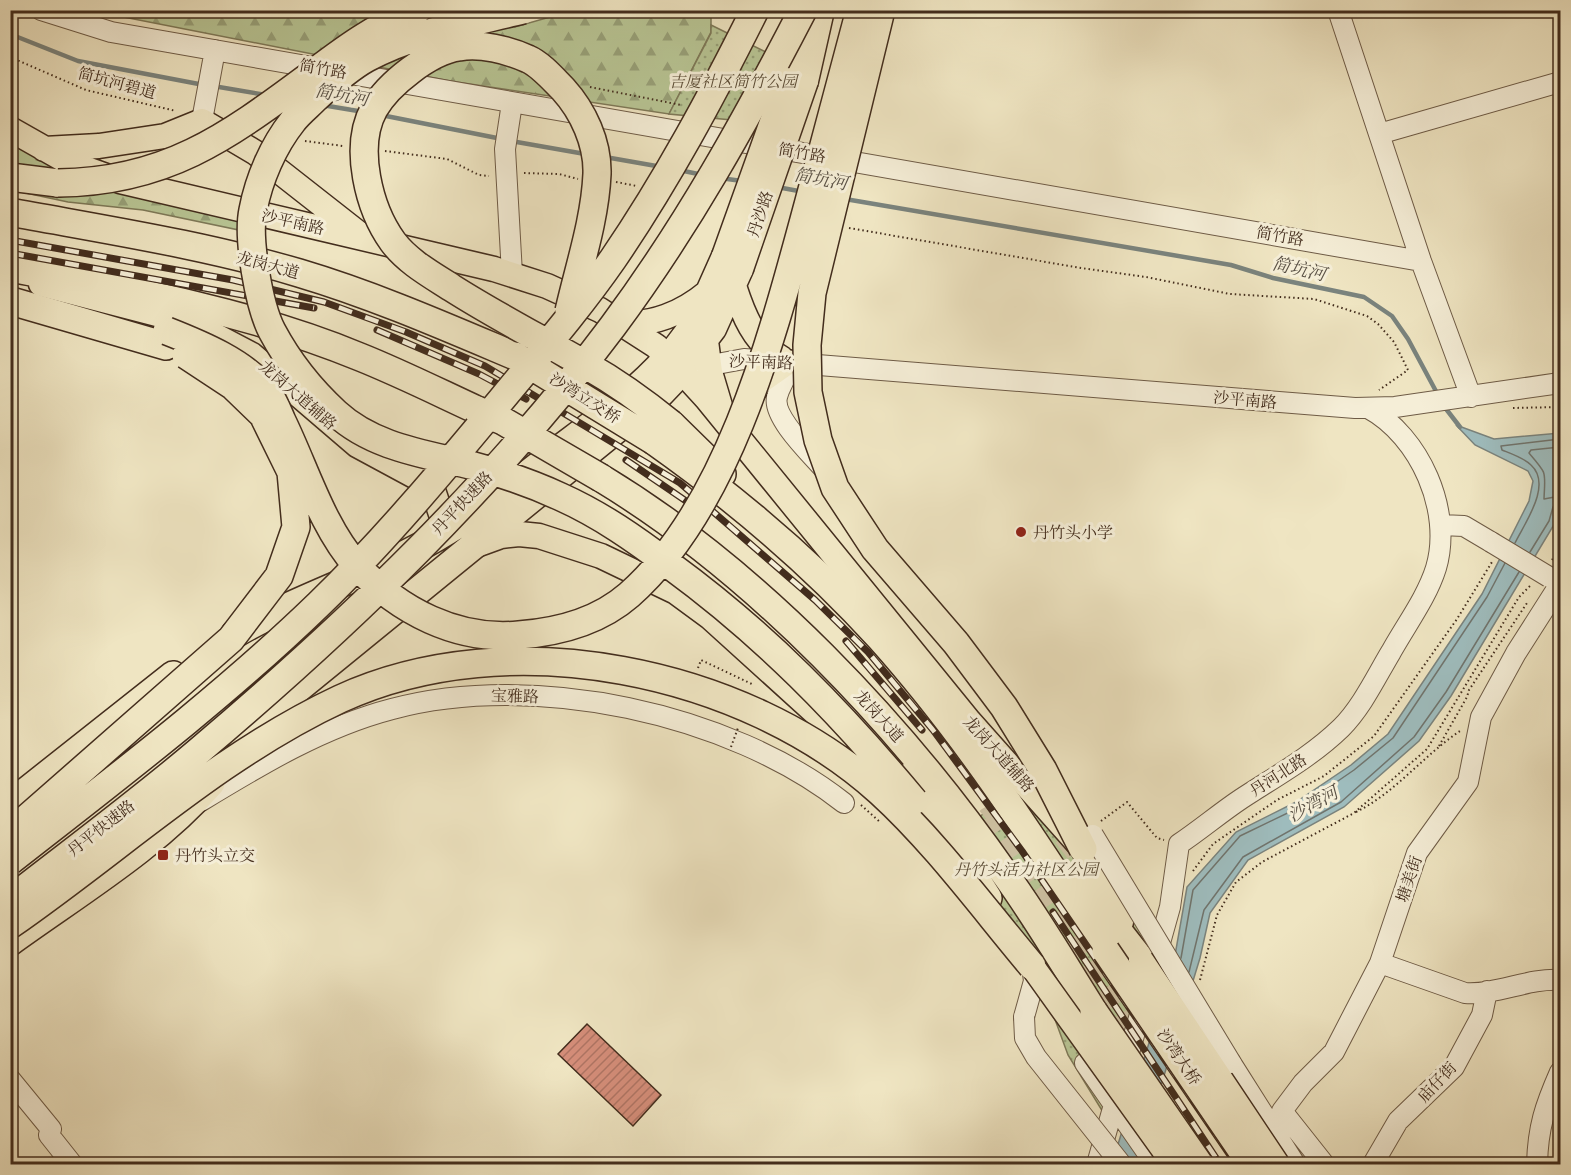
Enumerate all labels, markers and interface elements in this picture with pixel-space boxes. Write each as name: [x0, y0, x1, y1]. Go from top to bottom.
street label: 简竹路: [298, 55, 348, 83]
street label: 简坑河碧道: [76, 63, 158, 103]
park label: 吉厦社区简竹公园: [669, 72, 800, 91]
water label: 简坑河: [314, 79, 373, 111]
street label: 简竹路: [777, 139, 827, 167]
water label: 简坑河: [793, 163, 852, 195]
street label: 丹沙路: [743, 188, 777, 240]
street label: 沙平南路: [260, 206, 326, 238]
street label: 简竹路: [1255, 222, 1305, 250]
street label: 龙岗大道: [235, 248, 301, 282]
water label: 简坑河: [1270, 252, 1331, 286]
street label: 沙平南路: [729, 351, 793, 373]
street label: 龙岗大道辅路: [256, 356, 340, 434]
street label: 沙湾立交桥: [546, 369, 624, 427]
street label: 沙平南路: [1212, 388, 1278, 412]
street label: 丹平快速路: [428, 467, 496, 539]
place label: 丹竹头小学: [1033, 523, 1113, 542]
marker: 丹竹头小学: [1014, 525, 1028, 539]
street label: 宝雅路: [491, 686, 539, 706]
street label: 龙岗大道: [851, 686, 907, 746]
street label: 龙岗大道辅路: [960, 712, 1038, 796]
street label: 丹河北路: [1246, 750, 1310, 800]
water label: 沙湾河: [1284, 780, 1345, 827]
street label: 丹平快速路: [64, 796, 138, 860]
place label: 丹竹头立交: [175, 846, 255, 865]
marker: 丹竹头立交: [156, 848, 170, 862]
street label: 塘美街: [1392, 853, 1426, 905]
park label: 丹竹头活力社区公园: [954, 860, 1101, 879]
street label: 沙湾大桥: [1153, 1025, 1205, 1089]
street label: 庙仔街: [1414, 1058, 1460, 1106]

